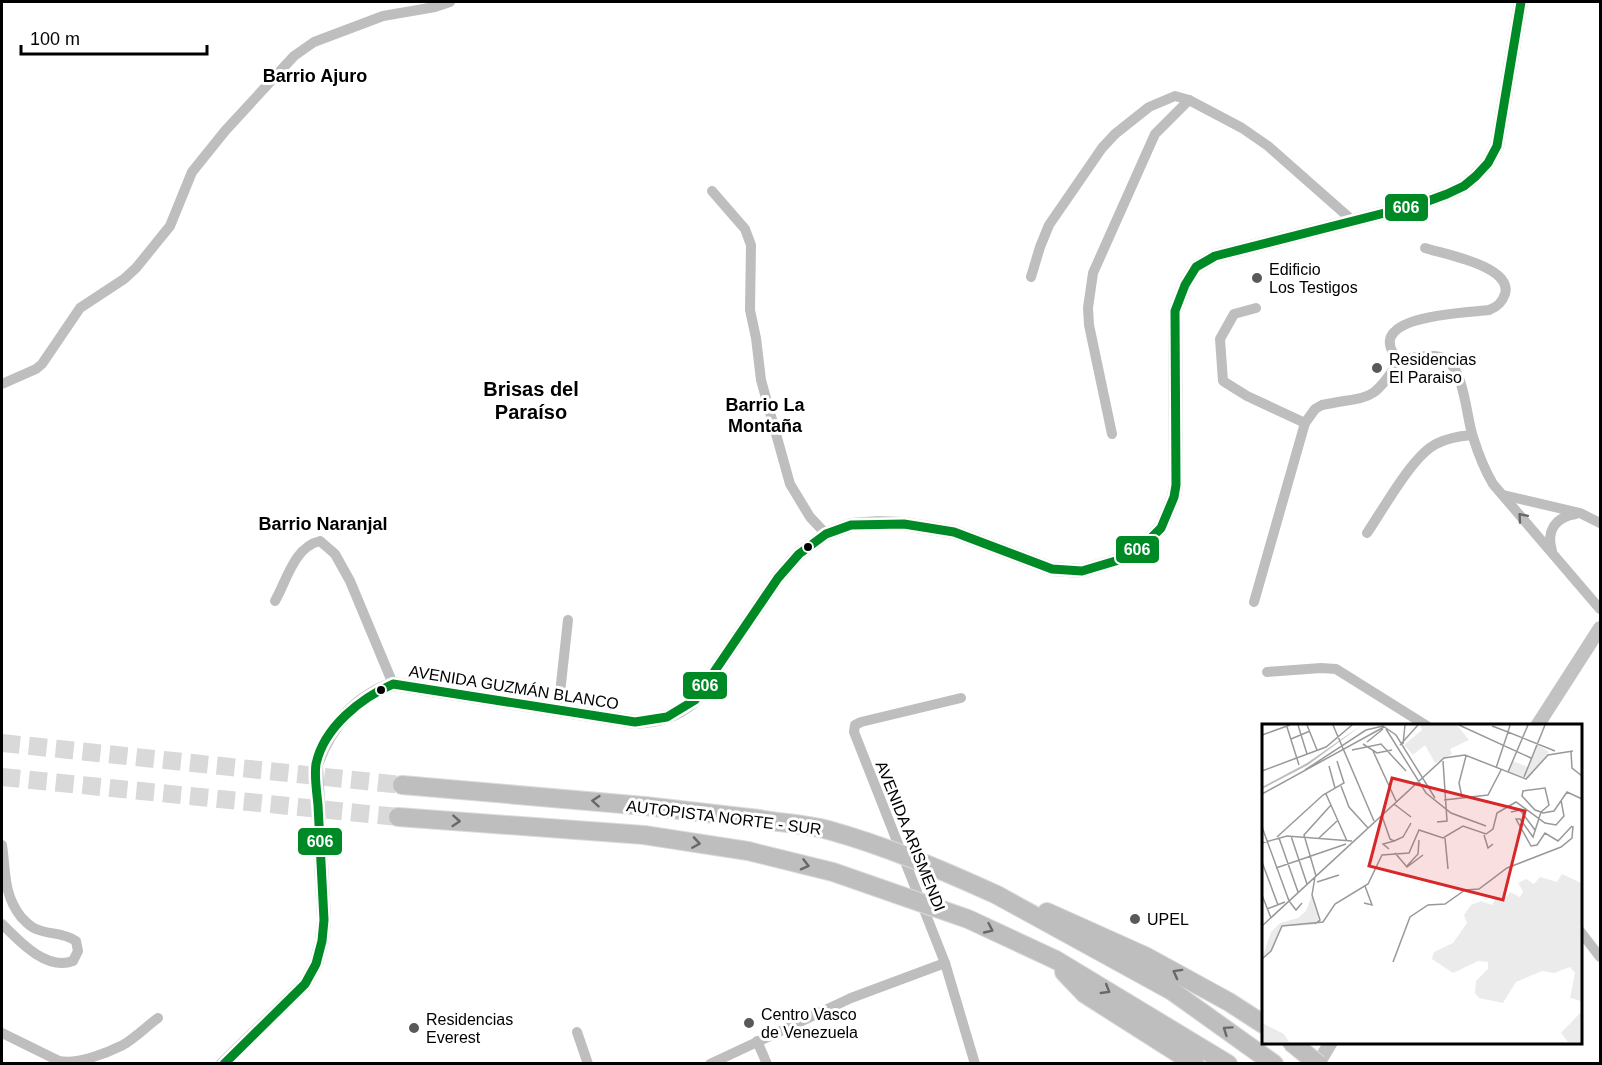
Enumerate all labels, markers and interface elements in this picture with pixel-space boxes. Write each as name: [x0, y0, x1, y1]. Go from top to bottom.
scale bar: [21, 18, 207, 56]
text: 100 m: [30, 29, 80, 49]
district label: Barrio Ajuro: [263, 66, 367, 86]
line badge: 606: [1384, 193, 1429, 222]
text: 606: [1393, 199, 1419, 216]
place label: Edificio Los Testigos: [1269, 261, 1358, 296]
marker: Edificio Los Testigos: [1250, 271, 1264, 285]
place label: Residencias El Paraiso: [1389, 351, 1476, 386]
marker: Residencias El Paraiso: [1370, 361, 1384, 375]
district label: Brisas del Paraíso: [483, 378, 579, 423]
district label: Barrio La Montaña: [725, 395, 805, 436]
one-way arrow: [1518, 512, 1529, 523]
district label: Barrio Naranjal: [258, 514, 388, 534]
line badge: 606: [1115, 535, 1160, 564]
unlabelled marker: [802, 541, 814, 553]
text: 606: [1124, 541, 1150, 558]
street label: AVENIDA GUZMÁN BLANCO: [408, 662, 620, 712]
line badge: 606: [682, 671, 728, 700]
text: 606: [692, 677, 718, 694]
unlabelled marker: [375, 684, 387, 696]
inset map: [1262, 724, 1581, 1044]
street label: AVENIDA ARISMENDI: [873, 759, 949, 914]
one-way arrow: [592, 795, 601, 808]
street label: AUTOPISTA NORTE - SUR: [625, 797, 822, 838]
one-way arrow: [452, 814, 461, 827]
line badge: 606: [297, 827, 343, 856]
text: 606: [307, 833, 333, 850]
one-way arrow: [691, 836, 701, 849]
one-way arrow: [800, 858, 810, 871]
place label: UPEL: [1147, 911, 1189, 928]
marker: UPEL: [1128, 912, 1142, 926]
one-way arrow: [983, 922, 994, 934]
one-way arrow: [1172, 969, 1183, 980]
one-way arrow: [1100, 983, 1110, 995]
place label: Centro Vasco de Venezuela: [761, 1006, 858, 1041]
place label: Residencias Everest: [426, 1011, 513, 1046]
marker: Centro Vasco de Venezuela: [742, 1016, 756, 1030]
marker: Residencias Everest: [407, 1021, 421, 1035]
one-way arrow: [1222, 1026, 1233, 1037]

